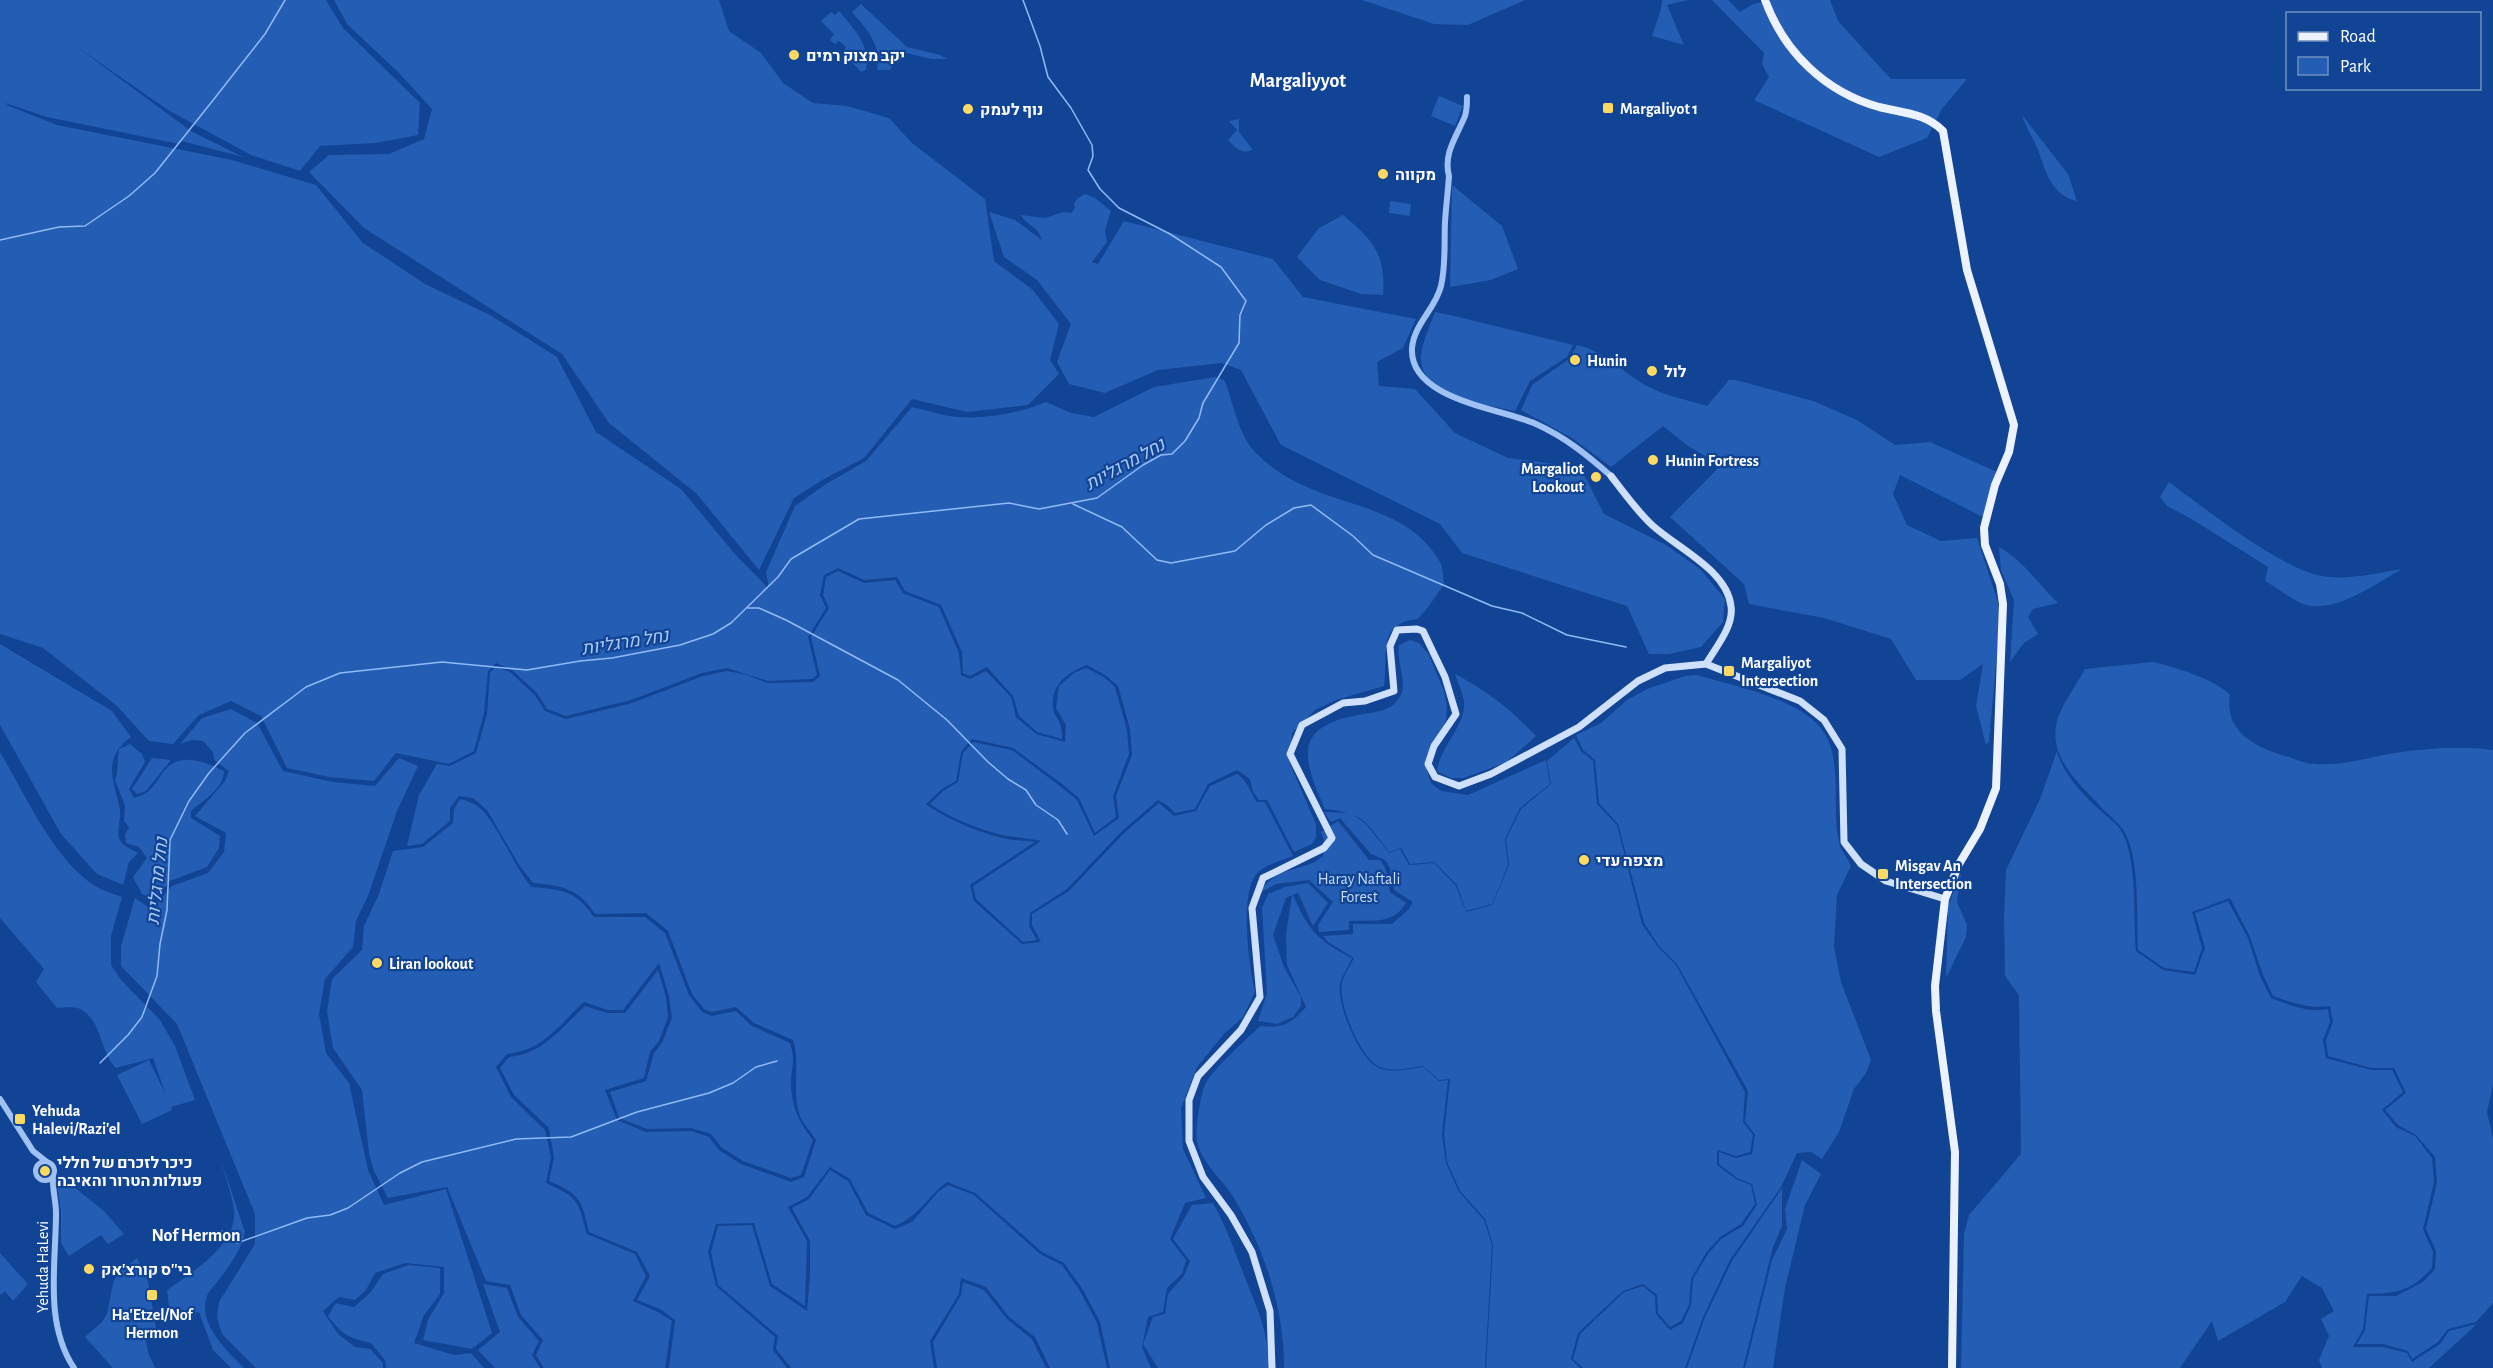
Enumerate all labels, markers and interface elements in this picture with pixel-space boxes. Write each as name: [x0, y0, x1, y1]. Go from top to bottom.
legend: [2286, 12, 2481, 90]
text: Road: [2340, 28, 2376, 46]
marker: יקב מצוק רמים: [787, 48, 801, 62]
place label: יקב מצוק רמים: [806, 48, 905, 64]
text: Park: [2340, 58, 2372, 76]
district label: Margaliyyot: [1250, 71, 1346, 91]
marker: Margaliyot 1: [1601, 101, 1615, 115]
place label: Margaliyot 1: [1620, 101, 1698, 118]
marker: נוף לעמק: [961, 102, 975, 116]
place label: נוף לעמק: [980, 102, 1043, 118]
marker: מקווה: [1376, 167, 1390, 181]
place label: מקווה: [1395, 167, 1436, 183]
marker: Hunin: [1568, 353, 1582, 367]
place label: Hunin: [1587, 353, 1627, 369]
marker: לול: [1645, 364, 1659, 378]
place label: לול: [1664, 364, 1687, 380]
water label: נחל מרגליות: [1083, 435, 1170, 494]
marker: Hunin Fortress: [1646, 453, 1660, 467]
place label: Hunin Fortress: [1665, 453, 1759, 469]
place label: Margaliot Lookout: [1521, 461, 1585, 495]
marker: Margaliot Lookout: [1589, 470, 1603, 484]
water label: נחל מרגליות: [580, 627, 671, 659]
place label: Margaliyot Intersection: [1741, 655, 1818, 689]
marker: Margaliyot Intersection: [1722, 664, 1736, 678]
water label: נחל מרגליות: [144, 835, 172, 926]
marker: מצפה עדי: [1577, 853, 1591, 867]
place label: מצפה עדי: [1596, 853, 1663, 869]
place label: Misgav An Intersection: [1895, 858, 1972, 892]
marker: Misgav An Intersection: [1876, 867, 1890, 881]
park label: Haray Naftali Forest: [1318, 871, 1400, 905]
marker: Liran lookout: [370, 956, 384, 970]
place label: Liran lookout: [389, 956, 474, 972]
place label: Yehuda Halevi/Razi'el: [32, 1103, 121, 1137]
marker: Yehuda Halevi/Razi'el: [13, 1112, 27, 1126]
place label: כיכר לזכרם של חללי פעולות הטרור והאיבה: [57, 1155, 202, 1189]
marker: כיכר לזכרם של חללי פעולות הטרור והאיבה: [38, 1164, 52, 1178]
street label: Yehuda HaLevi: [35, 1221, 51, 1313]
district label: Nof Hermon: [151, 1227, 241, 1245]
marker: בי''ס קורצ'אק: [82, 1262, 96, 1276]
place label: בי''ס קורצ'אק: [101, 1262, 192, 1278]
marker: Ha'Etzel/Nof Hermon: [145, 1288, 159, 1302]
place label: Ha'Etzel/Nof Hermon: [111, 1307, 194, 1341]

